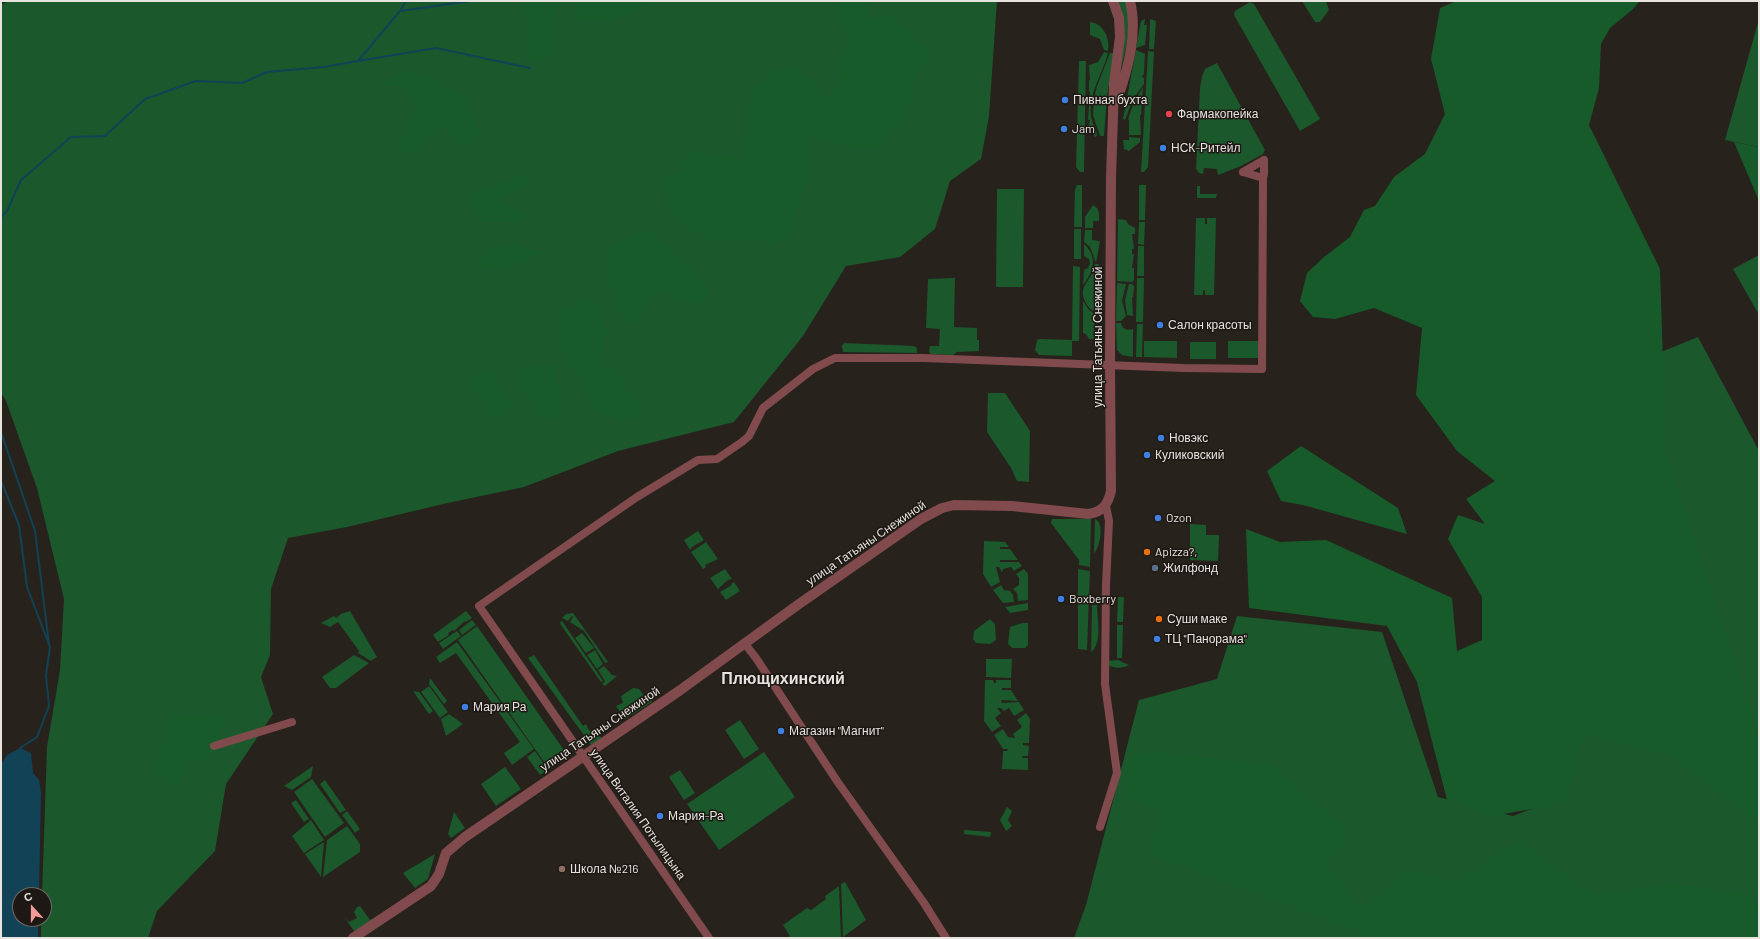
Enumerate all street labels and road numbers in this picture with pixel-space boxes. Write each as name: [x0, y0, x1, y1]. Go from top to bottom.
street label: улица Татьяны Снежиной: [1091, 266, 1105, 408]
street label: улица Татьяны Снежиной: [804, 498, 928, 588]
street label: улица Татьяны Снежиной: [538, 684, 662, 774]
street label: улица Виталия Потылицына: [587, 746, 689, 882]

